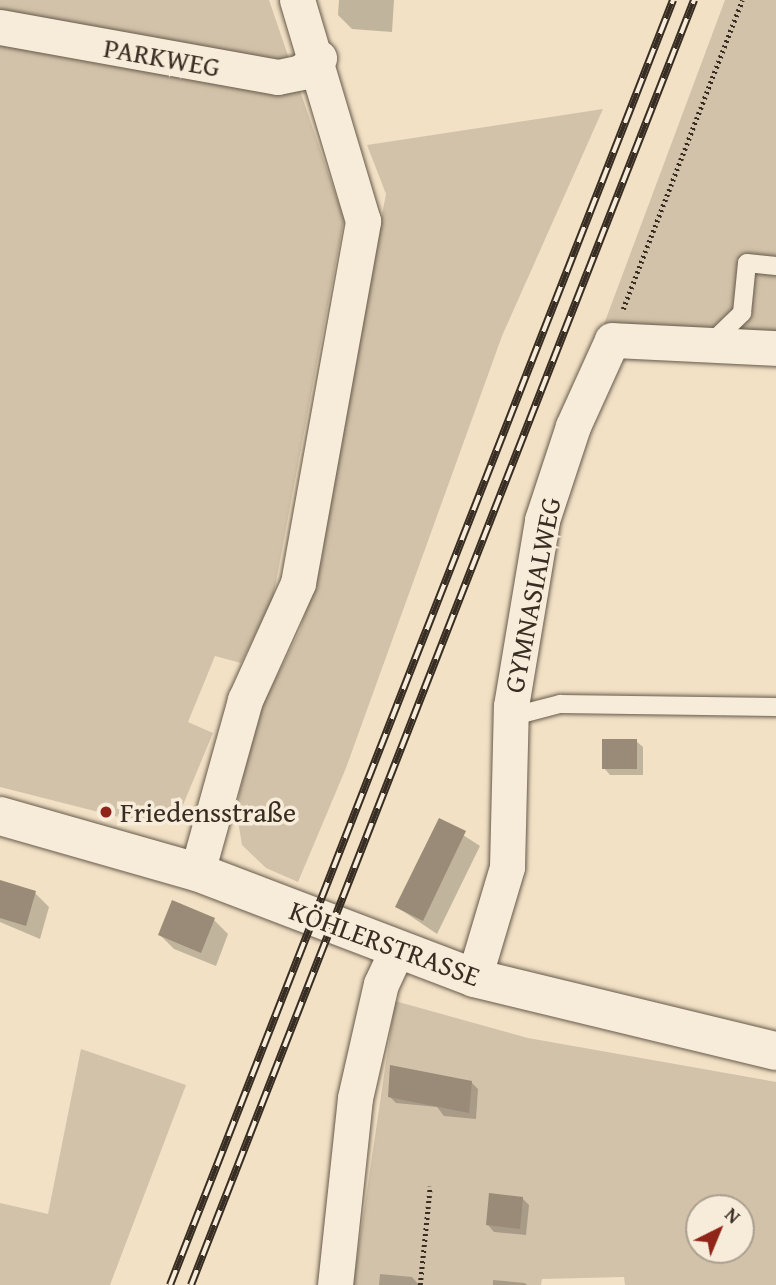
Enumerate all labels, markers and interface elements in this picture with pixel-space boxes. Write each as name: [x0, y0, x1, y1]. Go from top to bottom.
street label: PARKWEG: [101, 30, 223, 84]
street label: GYMNASIALWEG: [497, 495, 567, 695]
place label: Friedensstraße: [120, 795, 296, 829]
marker: Friedensstraße: [98, 804, 114, 820]
street label: KÖHLERSTRASSE: [285, 893, 485, 993]
north arrow: [685, 1194, 755, 1264]
text: N: [719, 1201, 747, 1230]

